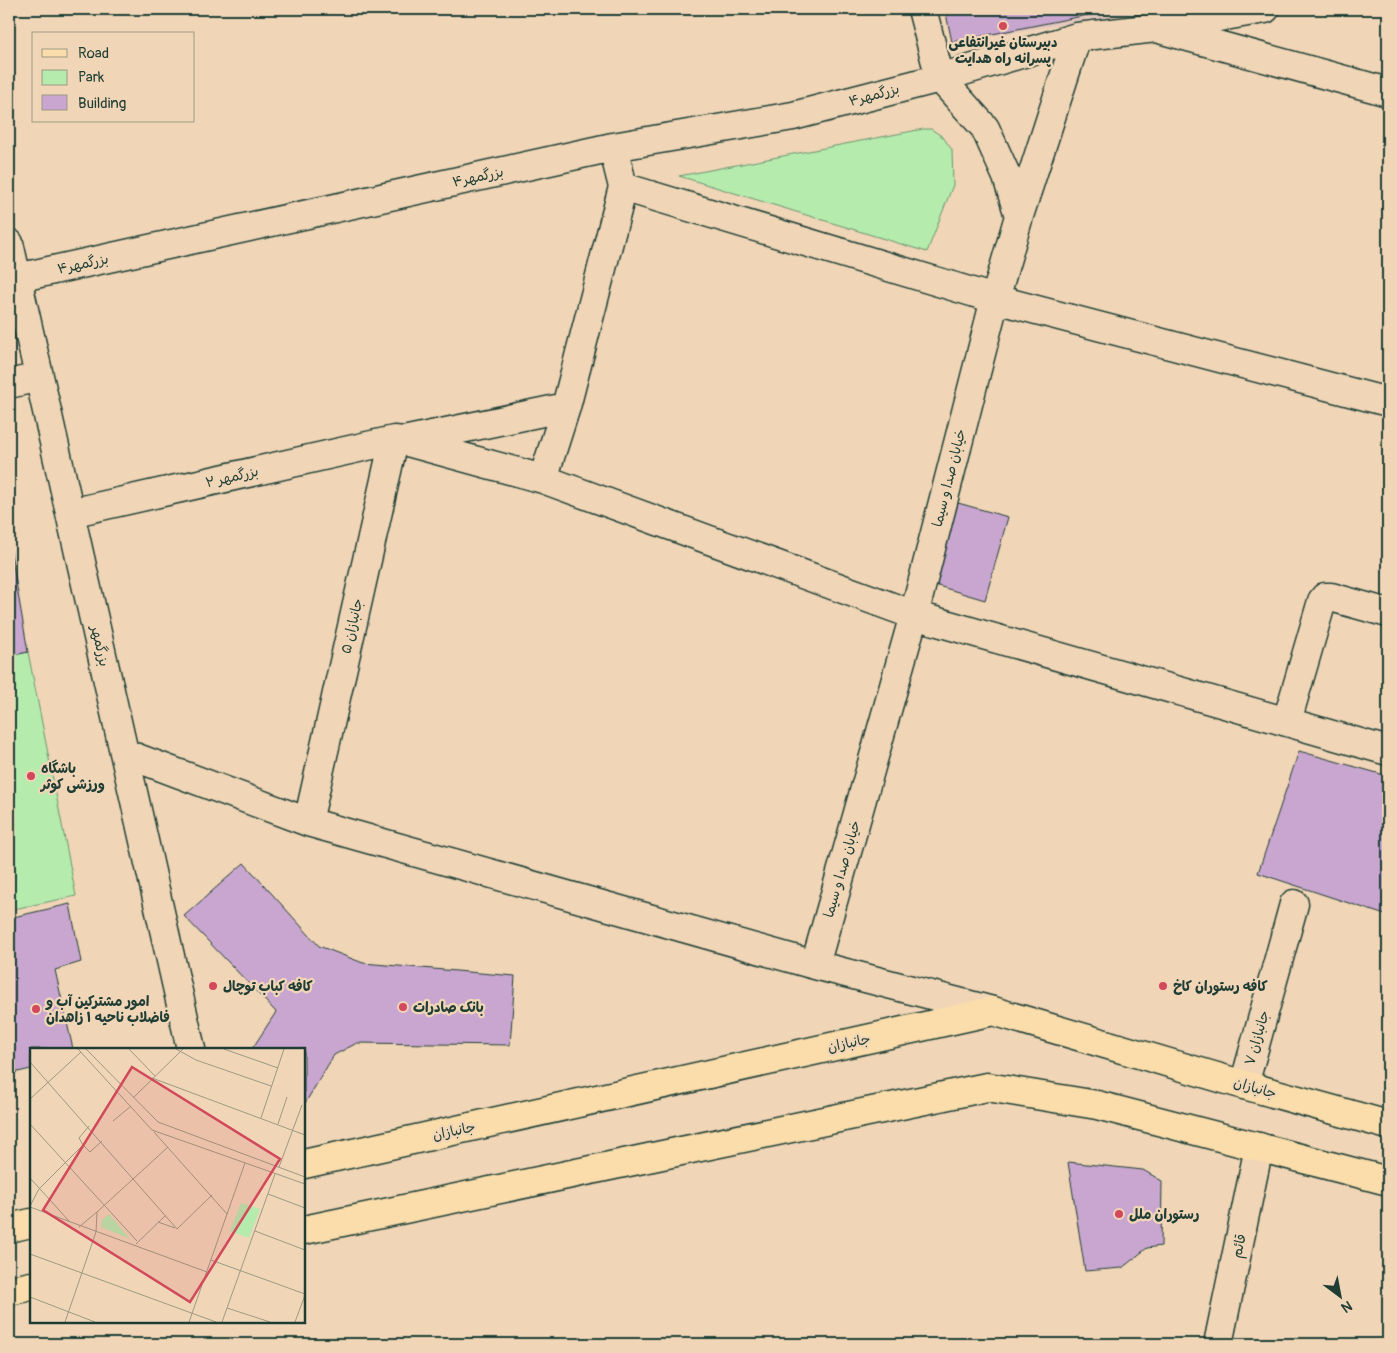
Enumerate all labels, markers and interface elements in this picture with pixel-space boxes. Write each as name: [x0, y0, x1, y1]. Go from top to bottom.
marker: دبیرستان غیرانتفاعی پسرانه راه هدایت: [997, 20, 1009, 32]
legend: [32, 32, 195, 122]
place label: دبیرستان غیرانتفاعی پسرانه راه هدایت: [949, 34, 1057, 67]
text: Road: [78, 44, 109, 63]
text: Park: [78, 68, 105, 87]
street label: بزرگمهر۴: [847, 80, 901, 110]
text: Building: [78, 94, 126, 113]
street label: بزرگمهر۴: [451, 163, 505, 191]
street label: بزرگمهر۴: [56, 250, 110, 278]
street label: خیابان صدا و سیما: [929, 427, 969, 529]
street label: بزرگمهر ۲: [204, 463, 260, 491]
street label: جانبازان ۵: [337, 597, 367, 655]
street label: بزرگمهر: [87, 623, 113, 668]
place label: باشگاه ورزشی کوثر: [39, 759, 105, 794]
marker: باشگاه ورزشی کوثر: [25, 770, 37, 782]
street label: خیابان صدا و سیما: [820, 818, 864, 920]
place label: کافه کباب توچال: [223, 978, 314, 996]
place label: کافه رستوران کاخ: [1173, 978, 1268, 996]
marker: کافه کباب توچال: [207, 980, 219, 992]
marker: کافه رستوران کاخ: [1157, 980, 1169, 992]
place label: امور مشترکین آب و فاضلاب ناحیه ۱ زاهدان: [45, 993, 170, 1026]
place label: بانک صادرات: [413, 999, 484, 1016]
marker: بانک صادرات: [397, 1001, 409, 1013]
marker: امور مشترکین آب و فاضلاب ناحیه ۱ زاهدان: [30, 1003, 42, 1015]
street label: جانبازان ۷: [1241, 1009, 1273, 1067]
street label: جانبازان: [826, 1030, 872, 1056]
inset map: [30, 1048, 305, 1323]
street label: جانبازان: [1232, 1074, 1278, 1102]
street label: جانبازان: [431, 1118, 477, 1144]
place label: رستوران ملل: [1129, 1206, 1199, 1224]
marker: رستوران ملل: [1113, 1208, 1125, 1220]
street label: قائم: [1228, 1232, 1252, 1260]
north arrow: [1314, 1270, 1364, 1320]
text: N: [1338, 1297, 1355, 1316]

